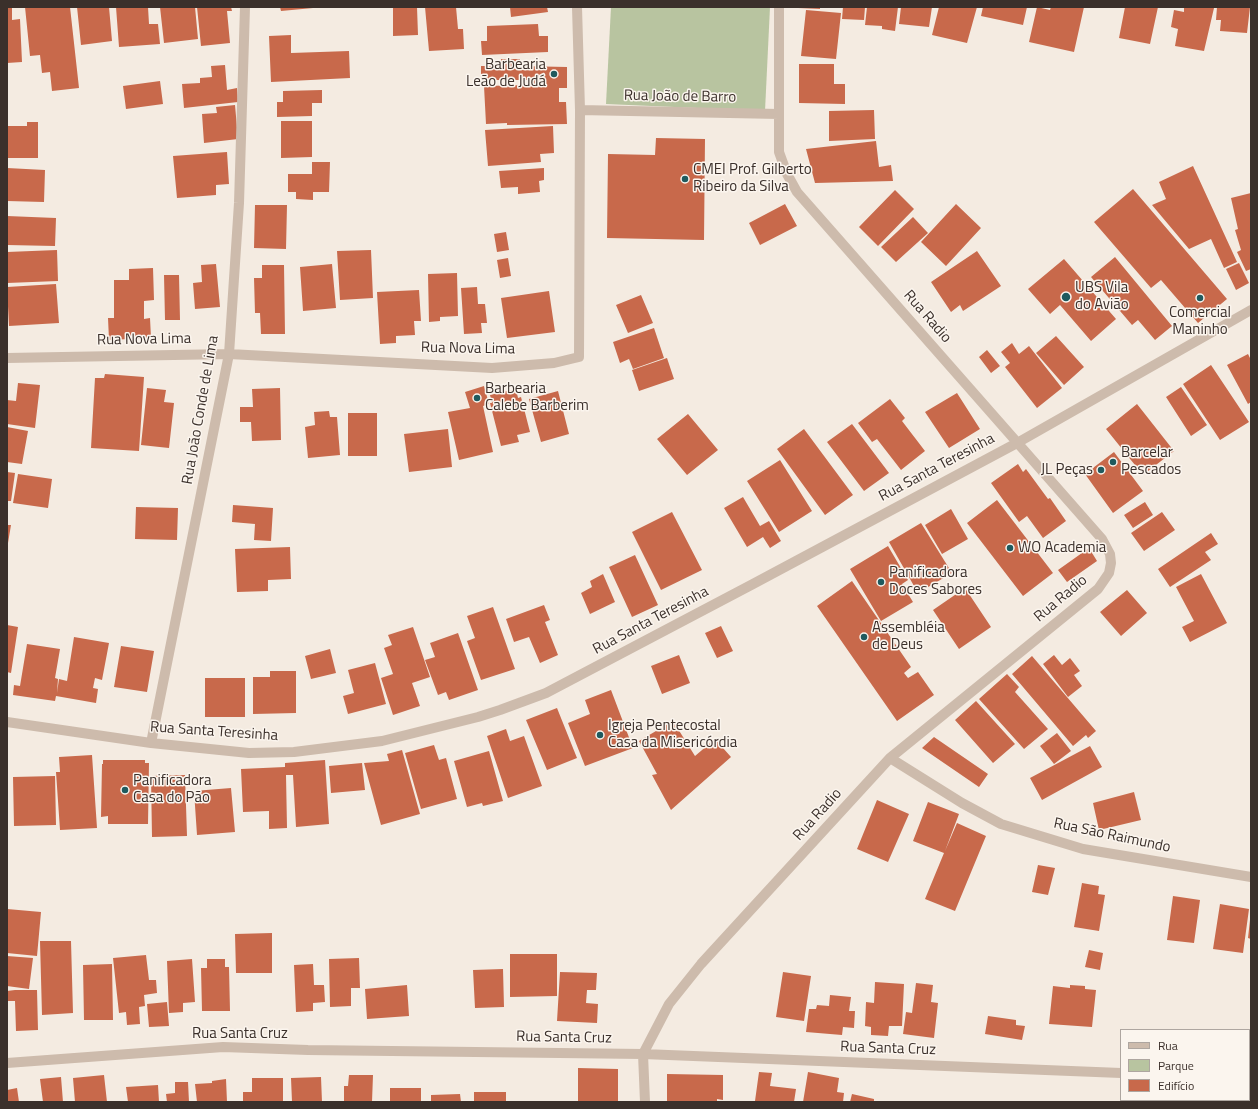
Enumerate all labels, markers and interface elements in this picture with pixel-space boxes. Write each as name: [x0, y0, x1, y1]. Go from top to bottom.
place label: Barbearia Leão de Judá: [466, 56, 546, 91]
marker: Barbearia Leão de Judá: [549, 69, 559, 79]
street label: Rua João de Barro: [624, 87, 736, 107]
place label: CMEI Prof. Gilberto Ribeiro da Silva: [693, 161, 812, 196]
marker: CMEI Prof. Gilberto Ribeiro da Silva: [680, 174, 690, 184]
place label: UBS Vila do Avião: [1075, 279, 1129, 314]
street label: Rua Radio: [899, 287, 955, 347]
marker: UBS Vila do Avião: [1060, 291, 1072, 303]
marker: Comercial Maninho: [1195, 293, 1205, 303]
place label: Comercial Maninho: [1169, 304, 1231, 339]
street label: Rua Nova Lima: [97, 330, 191, 350]
street label: Rua João Conde de Lima: [179, 334, 223, 486]
street label: Rua Nova Lima: [421, 339, 515, 359]
place label: Barbearia Calebe Barberim: [485, 380, 589, 415]
marker: Barbearia Calebe Barberim: [472, 393, 482, 403]
street label: Rua Santa Teresinha: [876, 430, 998, 506]
place label: Barcelar Pescados: [1121, 444, 1181, 479]
marker: Barcelar Pescados: [1108, 457, 1118, 467]
place label: JL Peças: [1041, 461, 1093, 479]
marker: JL Peças: [1096, 465, 1106, 475]
place label: WO Academia: [1018, 539, 1106, 557]
marker: WO Academia: [1005, 543, 1015, 553]
place label: Panificadora Doces Sabores: [889, 564, 982, 599]
street label: Rua Radio: [1031, 572, 1091, 626]
marker: Panificadora Doces Sabores: [876, 577, 886, 587]
street label: Rua Santa Teresinha: [590, 583, 712, 659]
place label: Assembléia de Deus: [872, 619, 945, 654]
marker: Assembléia de Deus: [859, 632, 869, 642]
place label: Igreja Pentecostal Casa da Misericórdia: [608, 717, 737, 752]
street label: Rua Santa Teresinha: [149, 719, 279, 745]
marker: Igreja Pentecostal Casa da Misericórdia: [595, 730, 605, 740]
place label: Panificadora Casa do Pão: [133, 772, 212, 807]
marker: Panificadora Casa do Pão: [120, 785, 130, 795]
street label: Rua Radio: [790, 785, 846, 845]
street label: Rua São Raimundo: [1052, 815, 1172, 857]
street label: Rua Santa Cruz: [192, 1025, 288, 1043]
street label: Rua Santa Cruz: [516, 1028, 612, 1048]
legend: [1120, 1029, 1250, 1101]
text: Rua: [1158, 1036, 1178, 1055]
street label: Rua Santa Cruz: [840, 1038, 936, 1060]
text: Parque: [1158, 1056, 1194, 1075]
text: Edifício: [1158, 1076, 1194, 1095]

